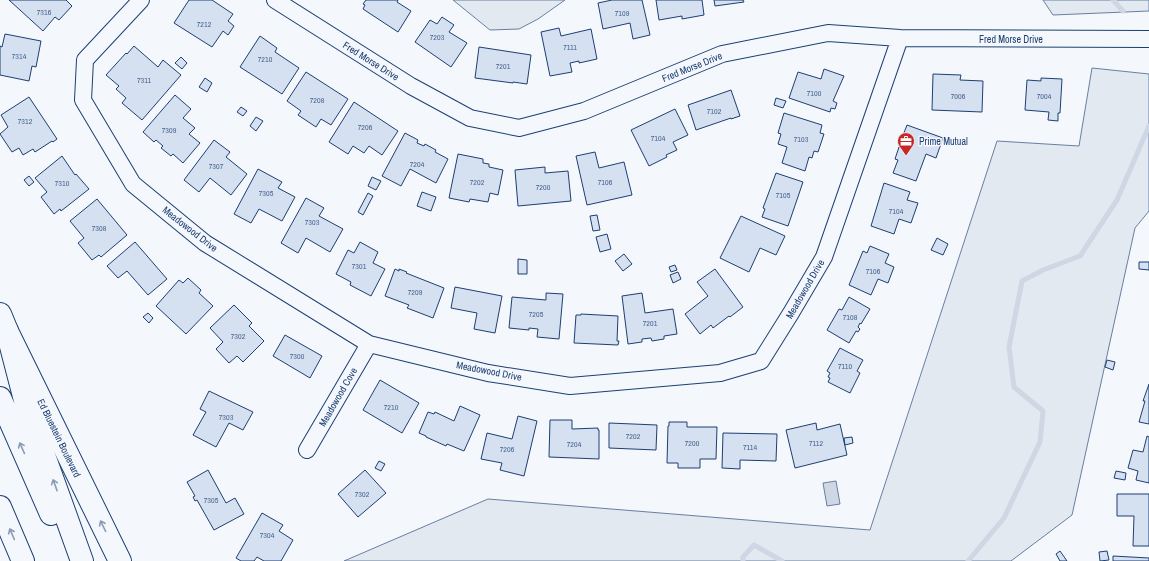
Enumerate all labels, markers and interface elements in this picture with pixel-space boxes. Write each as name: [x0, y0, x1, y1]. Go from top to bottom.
house number: 7316: [37, 7, 52, 17]
house number: 7109: [615, 8, 630, 18]
house number: 7212: [197, 19, 212, 29]
house number: 7203: [430, 32, 445, 42]
street label: Fred Morse Drive: [979, 33, 1043, 46]
street label: Fred Morse Drive: [341, 39, 402, 84]
house number: 7111: [563, 42, 577, 52]
street label: Fred Morse Drive: [660, 49, 724, 85]
house number: 7314: [12, 51, 27, 61]
house number: 7210: [258, 54, 273, 64]
house number: 7201: [496, 61, 511, 71]
house number: 7311: [137, 75, 151, 85]
house number: 7100: [807, 88, 822, 98]
house number: 7006: [951, 91, 966, 101]
house number: 7004: [1037, 91, 1052, 101]
house number: 7208: [310, 95, 325, 105]
house number: 7102: [707, 106, 722, 116]
house number: 7312: [18, 116, 33, 126]
house number: 7206: [358, 122, 373, 132]
house number: 7309: [162, 125, 177, 135]
office icon: Prime Mutual: [896, 131, 916, 156]
house number: 7104: [651, 133, 666, 143]
house number: 7103: [794, 134, 809, 144]
place label: Prime Mutual: [919, 135, 968, 148]
house number: 7204: [410, 159, 425, 169]
house number: 7307: [209, 161, 224, 171]
house number: 7202: [470, 177, 485, 187]
house number: 7106: [598, 177, 613, 187]
house number: 7310: [55, 178, 70, 188]
house number: 7200: [536, 182, 551, 192]
house number: 7305: [259, 188, 274, 198]
house number: 7105: [776, 190, 791, 200]
street label: Meadowood Drive: [160, 203, 221, 255]
house number: 7104: [889, 206, 904, 216]
house number: 7303: [305, 217, 320, 227]
house number: 7308: [92, 223, 107, 233]
street label: Meadowood Drive: [783, 257, 827, 321]
house number: 7301: [352, 261, 367, 271]
house number: 7106: [866, 266, 881, 276]
house number: 7209: [408, 287, 423, 297]
house number: 7205: [529, 309, 544, 319]
house number: 7108: [843, 312, 858, 322]
house number: 7201: [643, 318, 658, 328]
house number: 7302: [231, 331, 246, 341]
house number: 7300: [290, 351, 305, 361]
street label: Meadowood Drive: [455, 358, 523, 384]
house number: 7110: [838, 361, 852, 371]
street label: Meadowood Cove: [316, 365, 360, 429]
street label: Ed Bluestein Boulevard: [34, 397, 84, 479]
house number: 7210: [384, 402, 399, 412]
house number: 7303: [219, 412, 234, 422]
house number: 7202: [626, 431, 641, 441]
house number: 7200: [685, 438, 700, 448]
house number: 7112: [809, 438, 823, 448]
house number: 7204: [567, 439, 582, 449]
house number: 7114: [743, 442, 757, 452]
one-way arrow: [18, 443, 25, 455]
house number: 7206: [500, 444, 515, 454]
one-way arrow: [50, 479, 58, 491]
house number: 7302: [355, 489, 370, 499]
house number: 7305: [204, 495, 219, 505]
one-way arrow: [99, 520, 106, 532]
one-way arrow: [7, 528, 15, 540]
house number: 7304: [260, 530, 275, 540]

